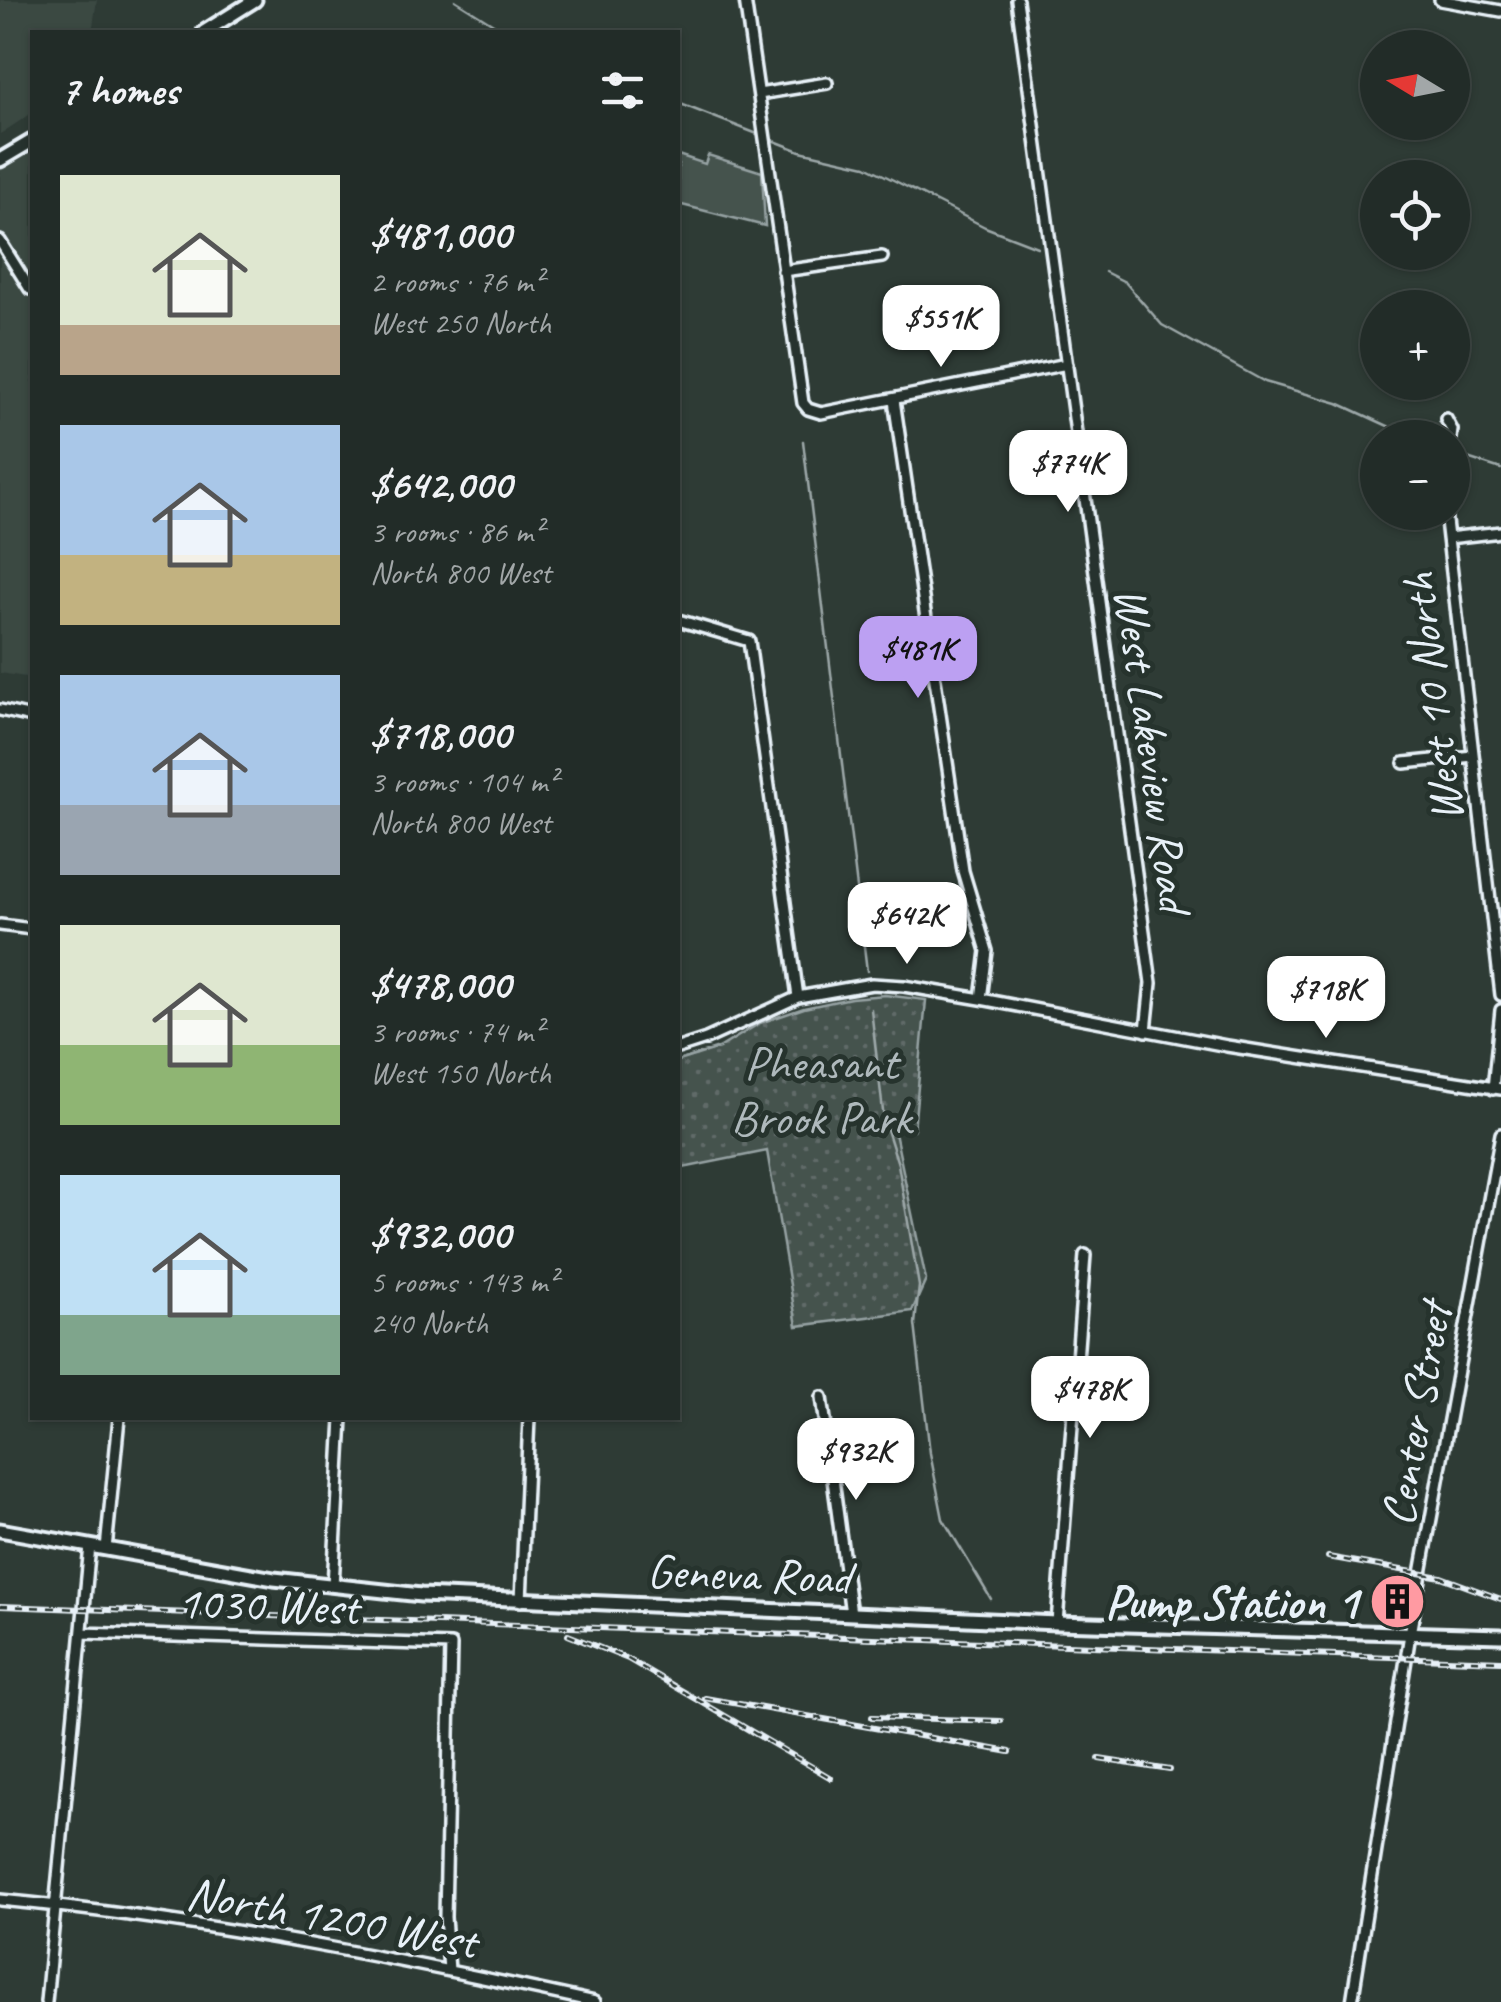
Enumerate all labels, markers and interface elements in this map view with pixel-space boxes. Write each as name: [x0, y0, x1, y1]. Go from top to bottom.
north arrow: [1360, 30, 1470, 140]
map controls: [1360, 30, 1470, 530]
icon: filters: [595, 63, 650, 118]
text: 7 homes: [60, 64, 178, 117]
button: locate: [1360, 160, 1470, 270]
text: $481,000: [370, 208, 511, 261]
icon: home: [140, 215, 260, 335]
text: 2 rooms · 76 m²: [370, 261, 543, 302]
pin: $551K: [871, 285, 1011, 370]
button: +: [1360, 290, 1470, 400]
text: $551K: [905, 297, 977, 338]
text: West 250 North: [370, 302, 551, 343]
button: −: [1360, 420, 1470, 530]
pin: $774K: [998, 430, 1138, 515]
text: $774K: [1031, 442, 1105, 483]
text: $642,000: [370, 458, 512, 511]
icon: home: [140, 465, 260, 585]
text: 3 rooms · 86 m²: [370, 511, 543, 552]
text: North 800 West: [370, 552, 551, 593]
street label: West 10 North: [1387, 569, 1477, 826]
street label: West Lakeview Road: [1101, 583, 1206, 921]
pin: $481K: [848, 616, 988, 701]
text: $481K: [881, 628, 955, 669]
text: $718,000: [370, 708, 510, 761]
icon: home: [140, 715, 260, 835]
text: 3 rooms · 104 m²: [370, 761, 557, 802]
text: North 800 West: [370, 802, 551, 843]
pin: $642K: [837, 882, 977, 967]
text: $642K: [870, 894, 944, 935]
pin: $718K: [1256, 956, 1396, 1041]
text: $478,000: [370, 958, 510, 1011]
icon: home: [140, 965, 260, 1085]
text: $718K: [1289, 968, 1363, 1009]
text: 3 rooms · 74 m²: [370, 1011, 543, 1052]
park label: Pheasant Brook Park: [731, 1033, 914, 1148]
text: West 150 North: [370, 1052, 551, 1093]
text: $932,000: [370, 1208, 510, 1261]
icon: home: [140, 1215, 260, 1335]
text: 5 rooms · 143 m²: [370, 1261, 557, 1302]
street label: Center Street: [1367, 1292, 1466, 1530]
text: 240 North: [370, 1302, 488, 1343]
pin: $478K: [1020, 1356, 1160, 1441]
text: $478K: [1053, 1368, 1127, 1409]
pin: $932K: [786, 1418, 926, 1503]
text: $932K: [819, 1430, 893, 1471]
street label: Geneva Road: [646, 1540, 858, 1608]
building icon: Pump Station 1: [1367, 1571, 1427, 1631]
street label: 1030 West: [177, 1572, 364, 1638]
place label: Pump Station 1: [1105, 1572, 1363, 1632]
street label: North 1200 West: [182, 1862, 485, 1973]

